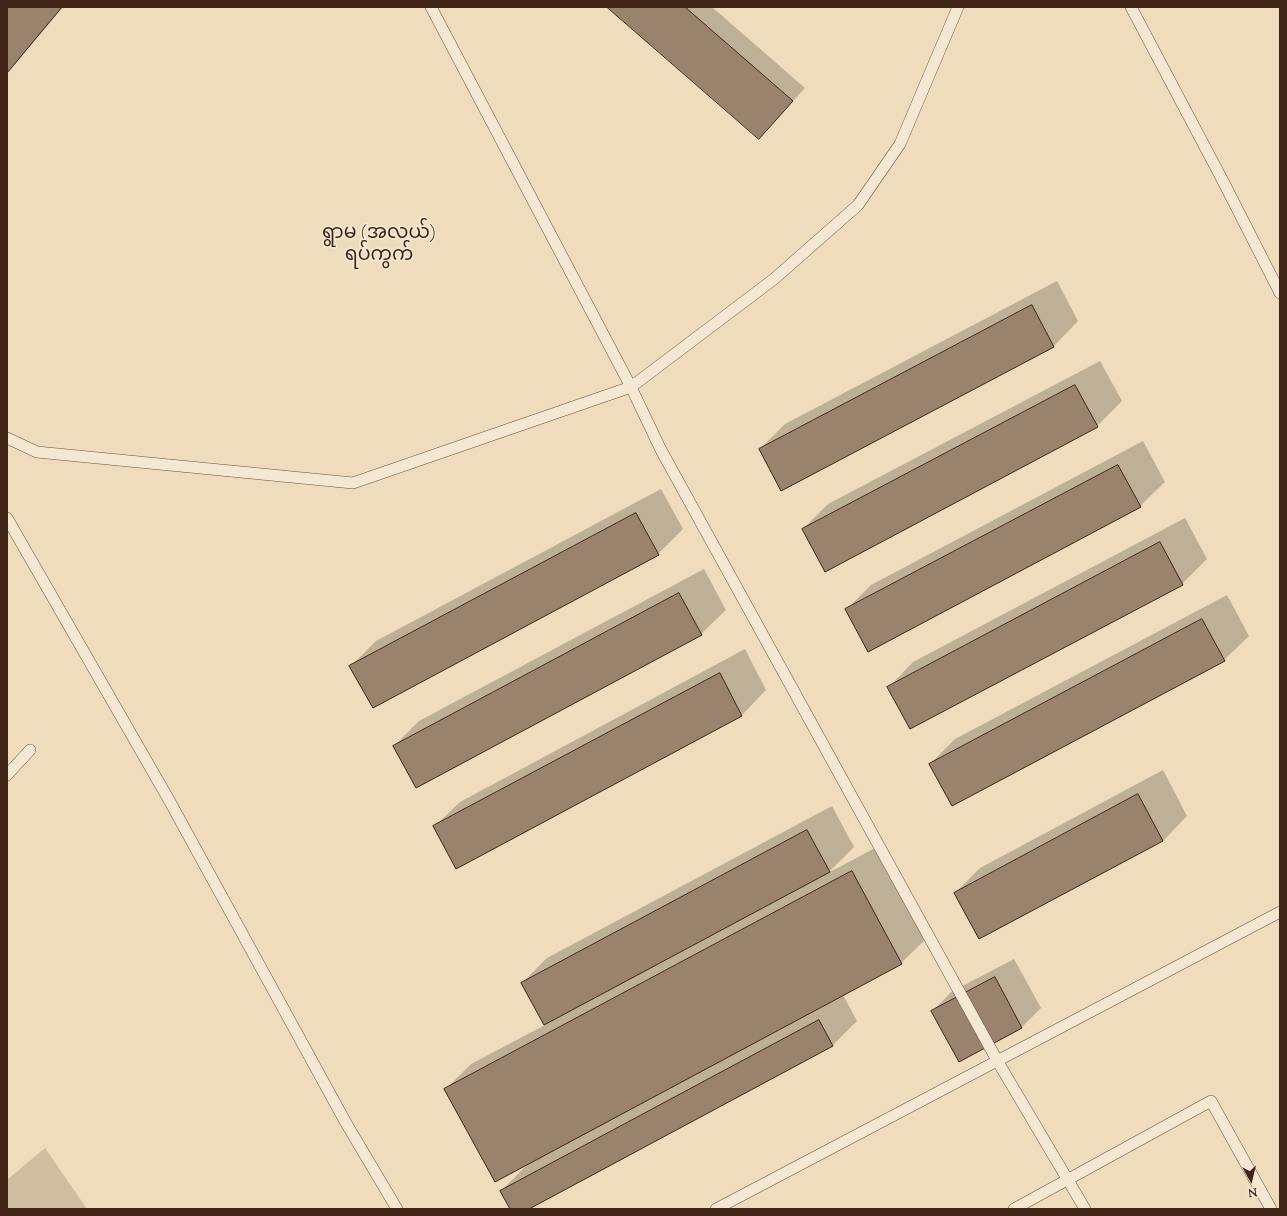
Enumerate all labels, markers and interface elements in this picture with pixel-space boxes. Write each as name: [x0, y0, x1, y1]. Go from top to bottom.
district label: ရွာမ (အလယ်) ရပ်ကွက်: [322, 224, 436, 268]
north arrow: [1231, 1160, 1271, 1200]
text: N: [1247, 1183, 1258, 1200]

